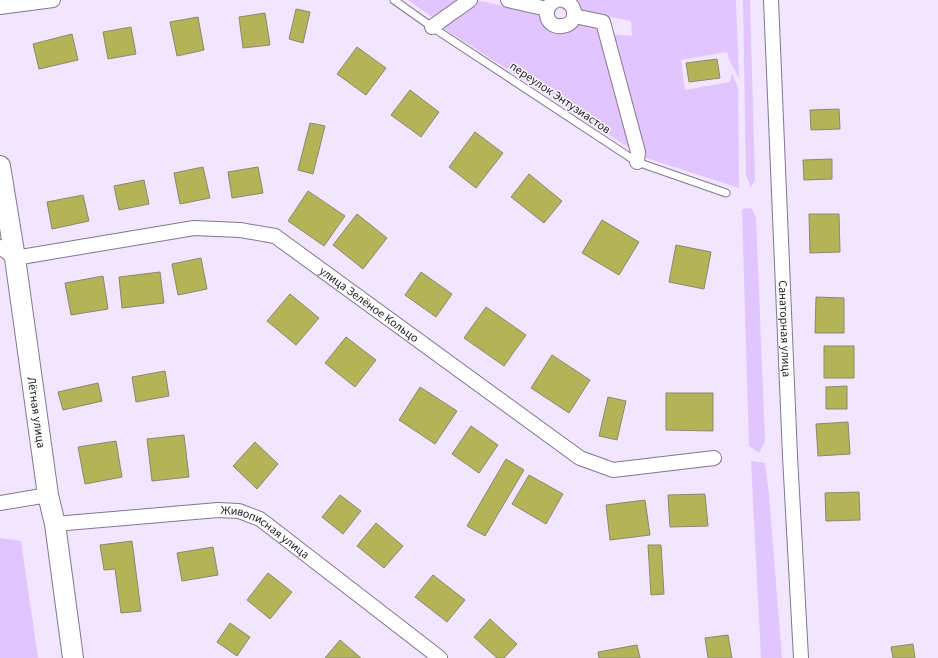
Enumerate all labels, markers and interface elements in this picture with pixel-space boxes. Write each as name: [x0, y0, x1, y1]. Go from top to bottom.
street label: переулок Энтузиастов: [506, 58, 614, 138]
street label: улица Зелёное Кольцо: [316, 262, 422, 346]
street label: Санаторная улица: [774, 280, 795, 378]
street label: Лётная улица: [23, 376, 50, 449]
street label: Живописная улица: [220, 502, 313, 563]

